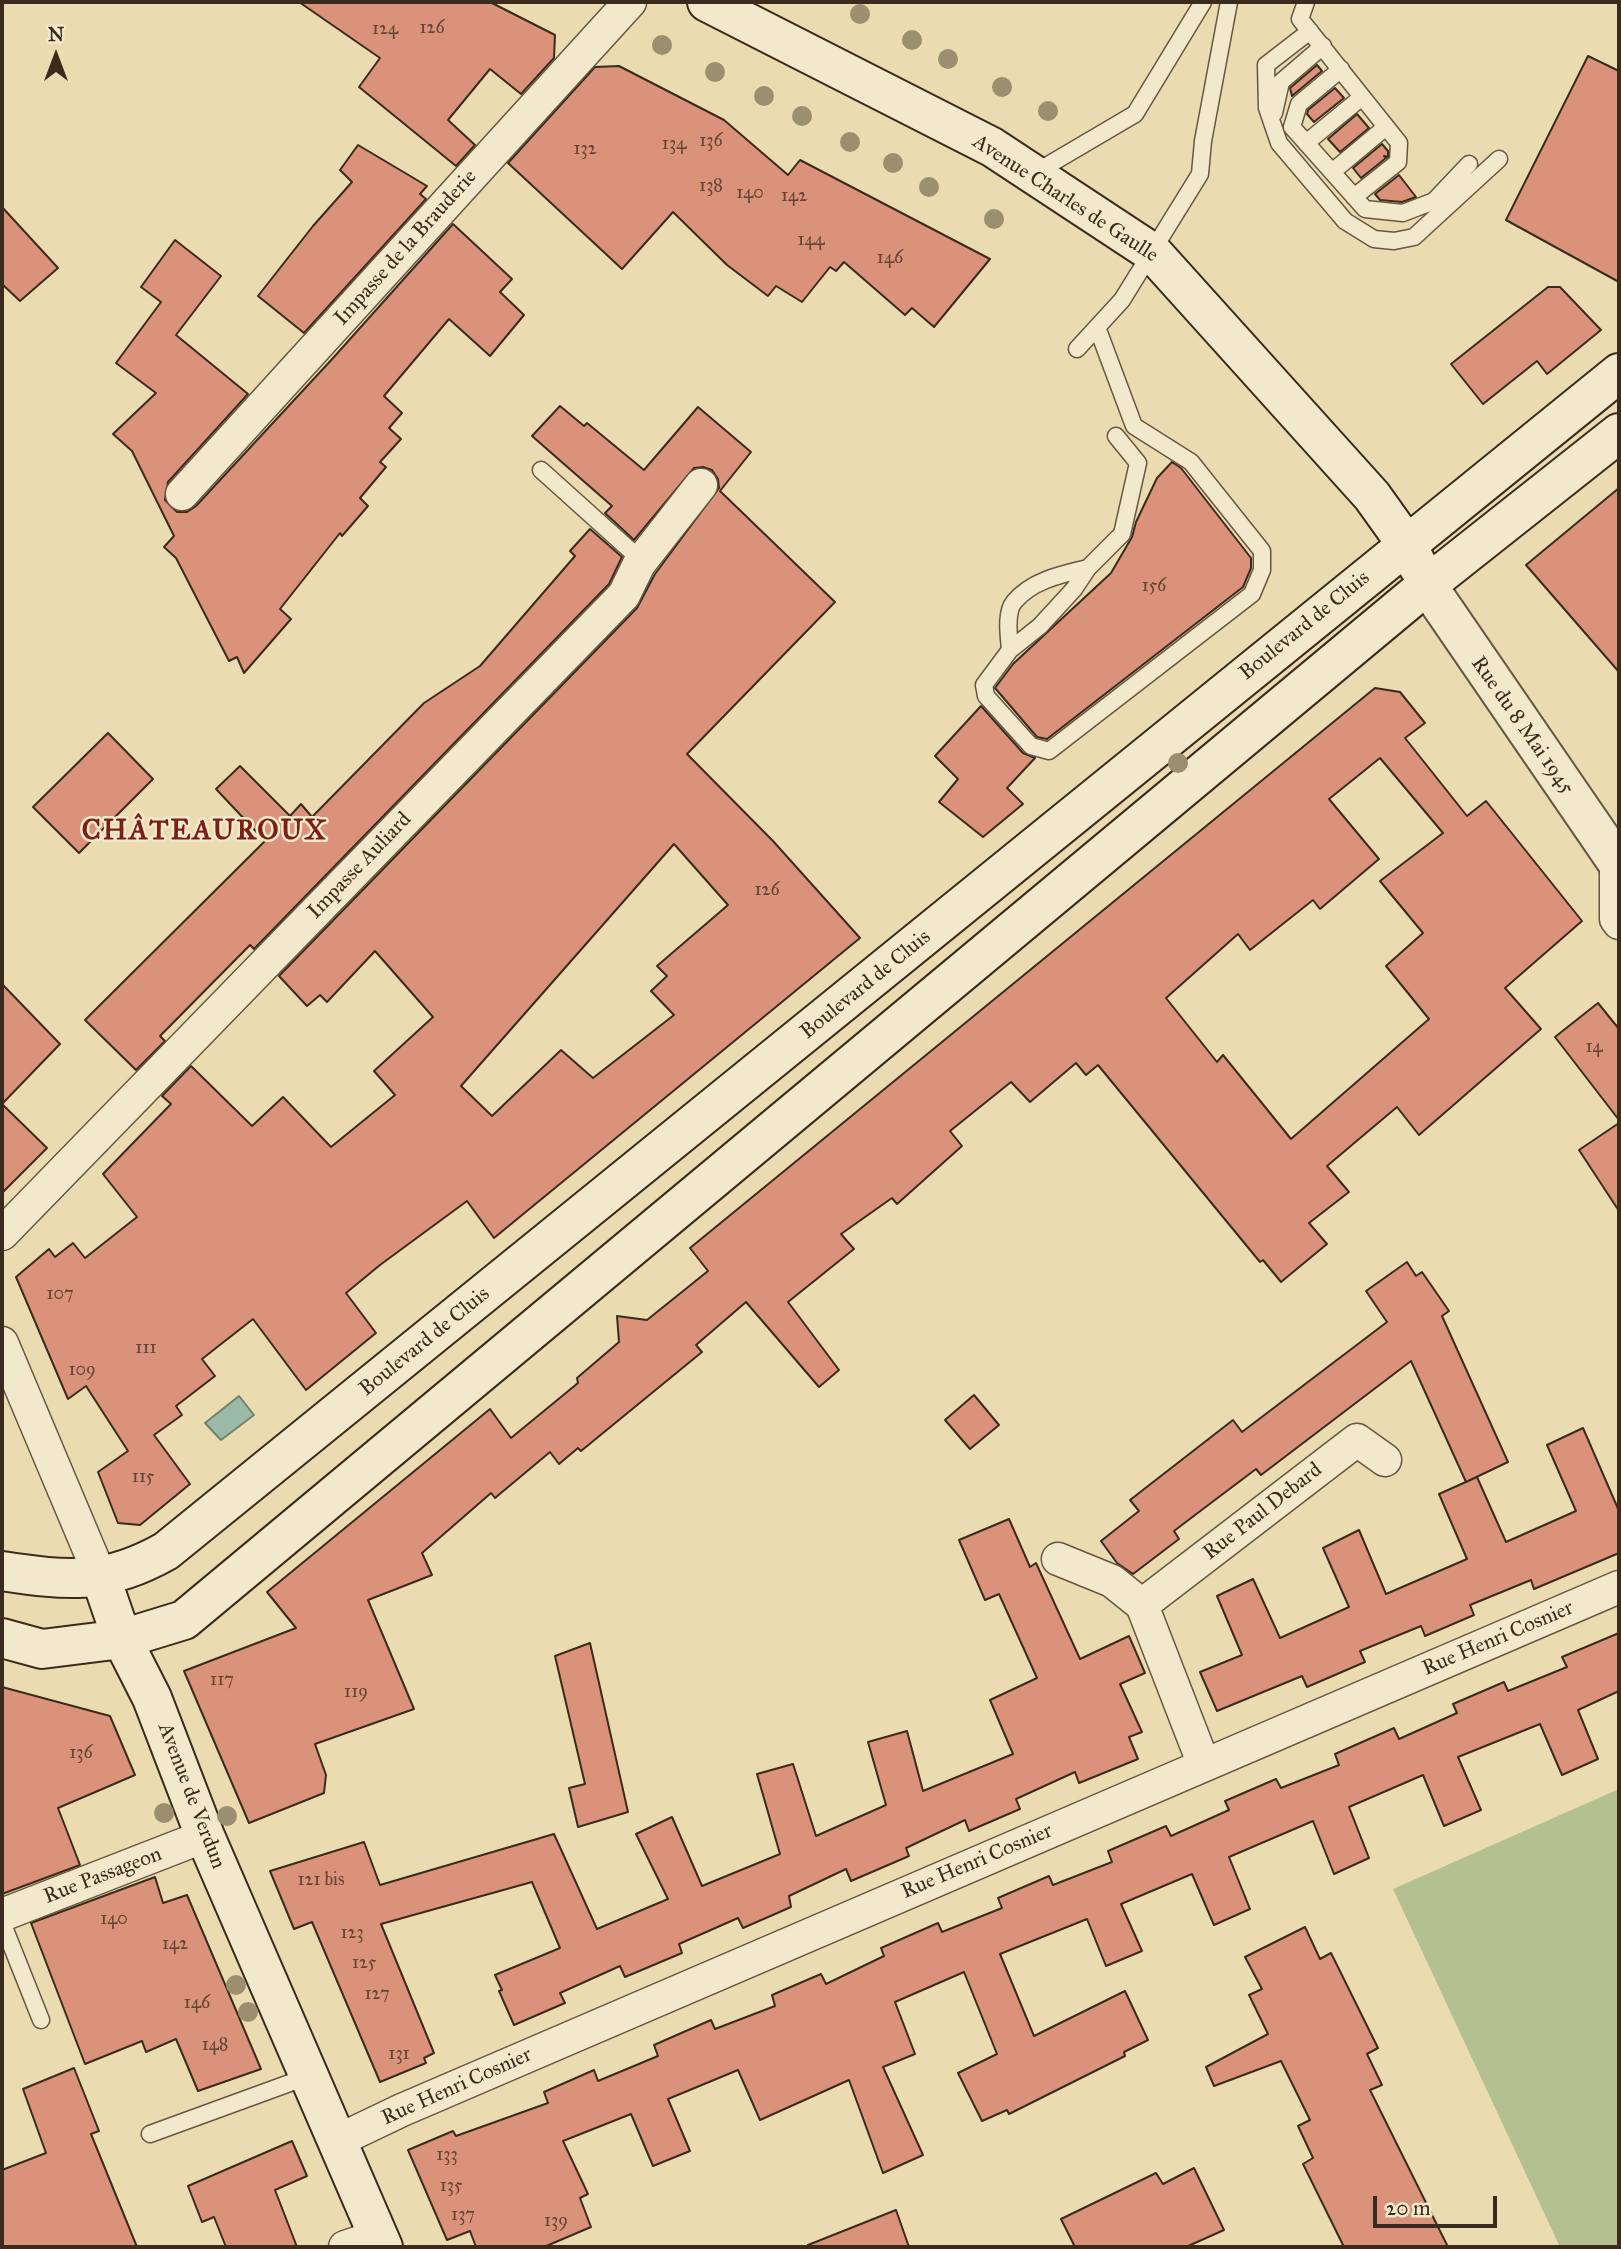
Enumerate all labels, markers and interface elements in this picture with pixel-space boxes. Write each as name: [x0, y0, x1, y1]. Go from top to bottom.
house number: 126: [419, 18, 445, 40]
house number: 124: [372, 19, 398, 41]
north arrow: [21, 21, 91, 91]
text: N: [48, 23, 64, 46]
street label: Avenue Charles de Gaulle: [968, 130, 1162, 268]
house number: 136: [699, 131, 723, 153]
house number: 134: [662, 134, 686, 156]
house number: 132: [573, 139, 597, 161]
street label: Impasse de la Brauderie: [329, 165, 483, 331]
house number: 138: [699, 176, 723, 198]
house number: 140: [736, 183, 764, 205]
house number: 142: [781, 186, 807, 208]
house number: 144: [797, 230, 825, 252]
house number: 146: [877, 248, 903, 270]
street label: Boulevard de Cluis: [1235, 566, 1375, 686]
house number: 156: [1142, 576, 1166, 598]
street label: Rue du 8 Mai 1945: [1465, 652, 1579, 800]
street label: Impasse Auliard: [303, 807, 417, 925]
district label: CHÂTEAUROUX: [83, 815, 327, 849]
house number: 126: [754, 880, 780, 902]
street label: Boulevard de Cluis: [796, 925, 936, 1045]
house number: 14: [1585, 1037, 1603, 1059]
street label: Boulevard de Cluis: [355, 1282, 495, 1402]
house number: 107: [46, 1284, 74, 1306]
house number: 111: [135, 1338, 157, 1360]
house number: 109: [68, 1360, 96, 1382]
street label: Rue Paul Debard: [1199, 1458, 1327, 1566]
house number: 115: [132, 1467, 154, 1489]
street label: Rue Henri Cosnier: [1419, 1596, 1577, 1682]
house number: 117: [210, 1670, 234, 1692]
house number: 119: [344, 1682, 368, 1704]
street label: Avenue de Verdun: [152, 1720, 230, 1872]
house number: 136: [69, 1743, 93, 1765]
street label: Rue Henri Cosnier: [898, 1819, 1056, 1905]
street label: Rue Passageon: [40, 1842, 166, 1910]
house number: 121 bis: [297, 1870, 345, 1892]
house number: 140: [100, 1909, 128, 1931]
house number: 123: [340, 1923, 364, 1945]
house number: 142: [162, 1934, 188, 1956]
house number: 125: [352, 1953, 376, 1975]
house number: 127: [364, 1984, 390, 2006]
house number: 146: [184, 1993, 210, 2015]
house number: 148: [202, 2035, 228, 2057]
street label: Rue Henri Cosnier: [378, 2043, 536, 2131]
house number: 131: [388, 2044, 410, 2066]
house number: 133: [436, 2145, 458, 2167]
house number: 135: [440, 2176, 462, 2198]
scale bar: [1376, 2182, 1500, 2226]
text: 20 m: [1386, 2195, 1431, 2221]
house number: 137: [451, 2205, 475, 2227]
house number: 139: [544, 2211, 568, 2233]

